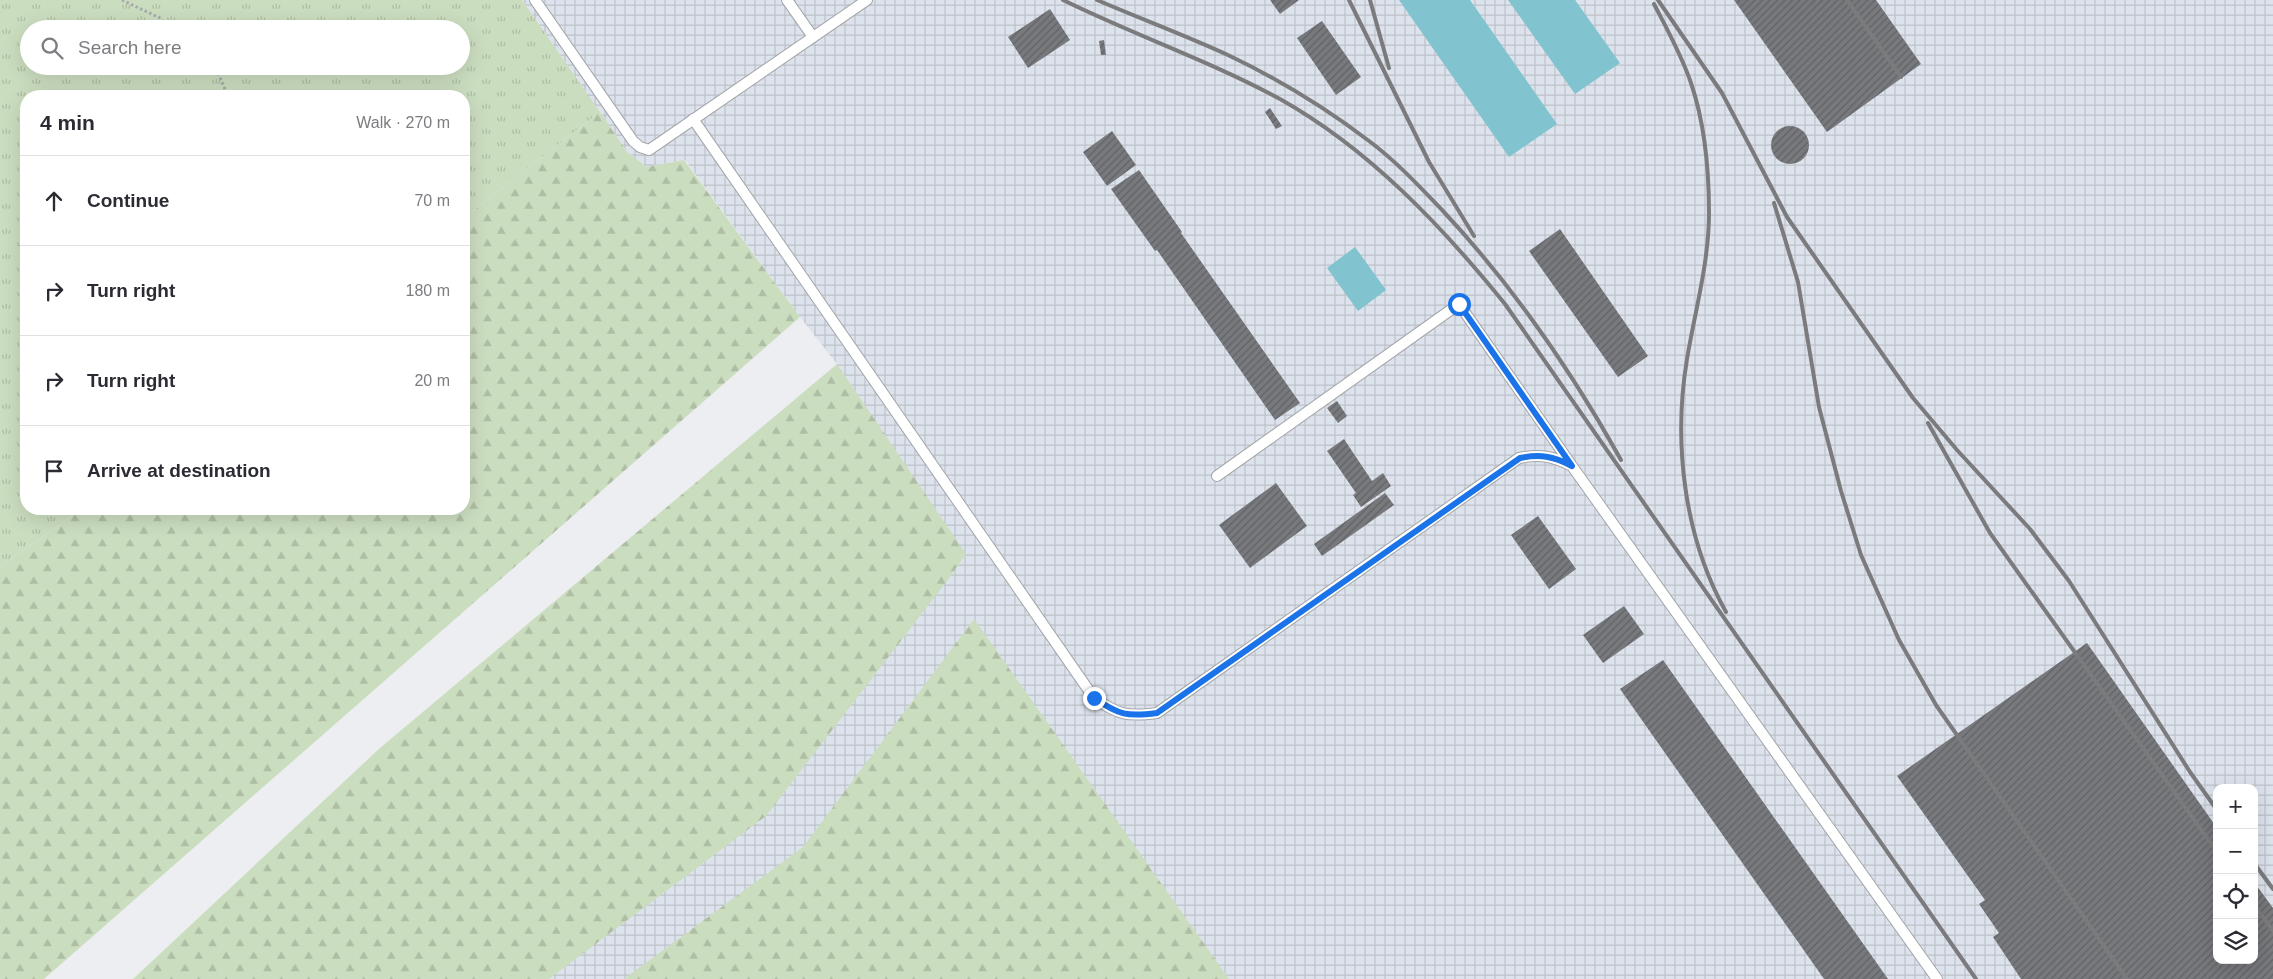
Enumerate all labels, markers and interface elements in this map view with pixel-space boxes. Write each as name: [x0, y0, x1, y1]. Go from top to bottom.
search box: [20, 20, 470, 75]
icon: search: [38, 34, 66, 62]
text: Search here: [78, 37, 182, 58]
text: 4 min: [40, 111, 95, 134]
text: Walk · 270 m: [356, 114, 450, 131]
icon: ahead: [40, 187, 68, 215]
text: Continue: [87, 190, 169, 211]
text: 70 m: [414, 192, 450, 209]
icon: right: [40, 277, 68, 305]
text: Turn right: [87, 280, 175, 301]
text: 180 m: [406, 282, 450, 299]
route start: [1448, 293, 1471, 316]
icon: right: [40, 367, 68, 395]
text: Turn right: [87, 370, 175, 391]
text: 20 m: [414, 372, 450, 389]
icon: arrive: [40, 457, 68, 485]
text: Arrive at destination: [87, 460, 271, 481]
route end: [1083, 687, 1106, 710]
map controls: [2213, 784, 2258, 964]
button: +: [2213, 784, 2258, 829]
button: −: [2213, 829, 2258, 874]
button: locate: [2213, 874, 2258, 919]
button: layers: [2213, 919, 2258, 964]

